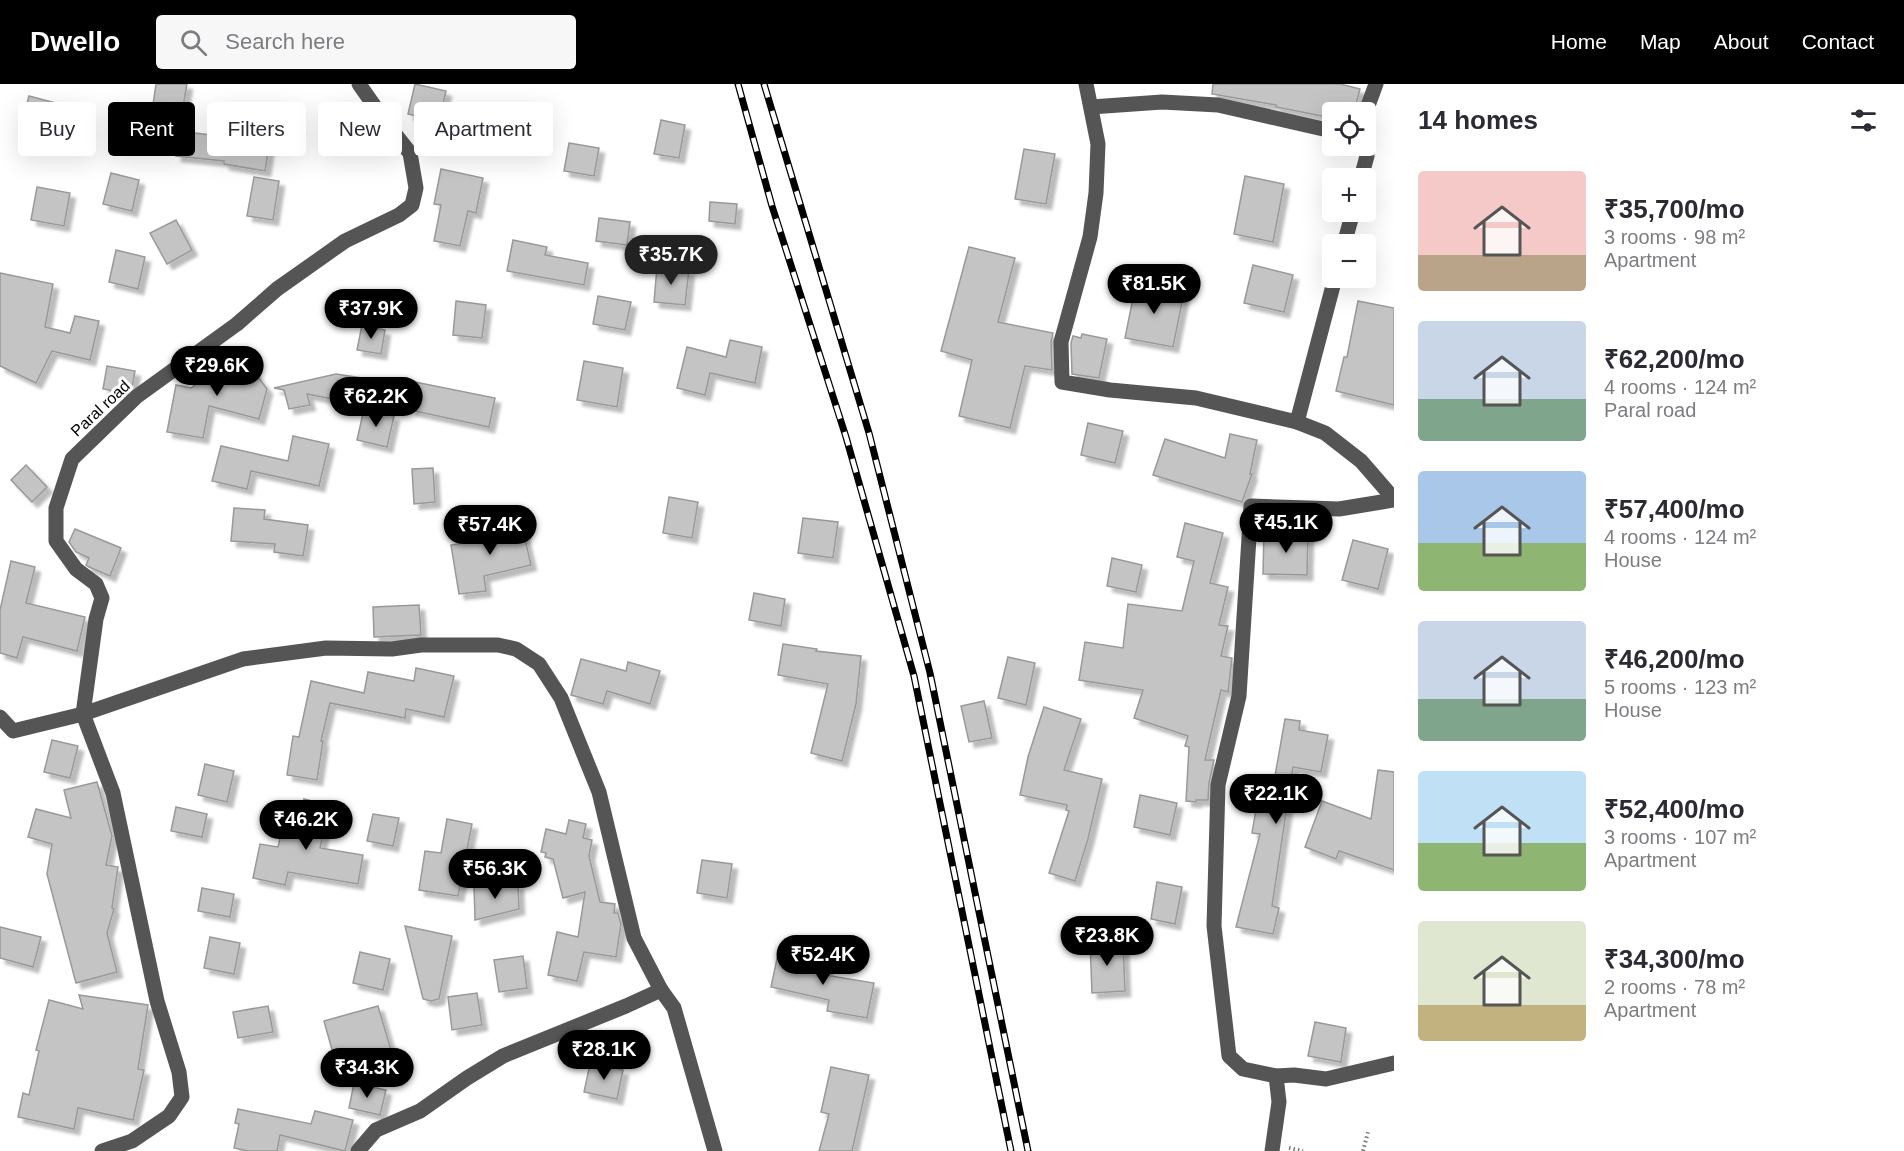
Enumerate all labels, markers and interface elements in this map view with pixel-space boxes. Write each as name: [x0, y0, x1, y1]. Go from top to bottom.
search box: [156, 15, 576, 69]
text: Dwello: [30, 26, 120, 57]
icon: search: [177, 26, 210, 59]
text: Search here: [225, 29, 345, 54]
text: Home: [1551, 30, 1607, 53]
text: Map: [1640, 30, 1681, 53]
text: About: [1714, 30, 1769, 53]
text: Contact: [1802, 30, 1874, 53]
chip: Buy: [18, 102, 96, 156]
chip: Rent: [108, 102, 195, 156]
chip: Filters: [207, 102, 306, 156]
chip: New: [318, 102, 402, 156]
chip: Apartment: [414, 102, 553, 156]
map controls: [1322, 102, 1376, 288]
button: locate: [1322, 102, 1376, 156]
icon: filters: [1847, 104, 1880, 137]
text: 14 homes: [1418, 105, 1538, 135]
button: +: [1322, 168, 1376, 222]
text: ₹35,700/mo: [1604, 194, 1745, 224]
icon: home: [1466, 195, 1538, 267]
text: 3 rooms · 98 m²: [1604, 226, 1745, 248]
button: −: [1322, 234, 1376, 288]
pin: ₹35.7K: [622, 235, 720, 286]
text: ₹35.7K: [639, 243, 703, 265]
text: Apartment: [1604, 249, 1696, 271]
pin: ₹81.5K: [1105, 264, 1203, 315]
text: ₹81.5K: [1122, 272, 1186, 294]
pin: ₹37.9K: [322, 289, 420, 340]
text: ₹37.9K: [339, 297, 403, 319]
text: ₹62,200/mo: [1604, 344, 1745, 374]
icon: home: [1466, 345, 1538, 417]
pin: ₹29.6K: [168, 346, 266, 397]
text: ₹29.6K: [185, 354, 249, 376]
text: 4 rooms · 124 m²: [1604, 376, 1756, 398]
street label: Paral road: [68, 377, 133, 440]
pin: ₹62.2K: [327, 377, 425, 428]
text: ₹62.2K: [344, 385, 408, 407]
text: Paral road: [1604, 399, 1696, 421]
text: ₹57,400/mo: [1604, 494, 1745, 524]
icon: home: [1466, 495, 1538, 567]
pin: ₹45.1K: [1237, 503, 1335, 554]
pin: ₹57.4K: [441, 505, 539, 556]
text: ₹45.1K: [1254, 511, 1318, 533]
text: ₹57.4K: [458, 513, 522, 535]
text: 4 rooms · 124 m²: [1604, 526, 1756, 548]
text: House: [1604, 549, 1662, 571]
text: ₹46,200/mo: [1604, 644, 1745, 674]
icon: home: [1466, 645, 1538, 717]
text: 5 rooms · 123 m²: [1604, 676, 1756, 698]
text: House: [1604, 699, 1662, 721]
pin: ₹22.1K: [1227, 774, 1325, 825]
text: ₹22.1K: [1244, 782, 1308, 804]
text: ₹52,400/mo: [1604, 794, 1745, 824]
icon: home: [1466, 795, 1538, 867]
pin: ₹46.2K: [257, 800, 355, 851]
text: ₹46.2K: [274, 808, 338, 830]
text: 3 rooms · 107 m²: [1604, 826, 1756, 848]
pin: ₹56.3K: [446, 849, 544, 900]
text: Apartment: [1604, 849, 1696, 871]
text: ₹56.3K: [463, 857, 527, 879]
pin: ₹23.8K: [1058, 916, 1156, 967]
text: ₹23.8K: [1075, 924, 1139, 946]
pin: ₹52.4K: [774, 935, 872, 986]
text: ₹52.4K: [791, 943, 855, 965]
text: ₹34,300/mo: [1604, 944, 1745, 974]
icon: home: [1466, 945, 1538, 1017]
text: 2 rooms · 78 m²: [1604, 976, 1745, 998]
text: Apartment: [1604, 999, 1696, 1021]
pin: ₹28.1K: [555, 1030, 653, 1081]
text: ₹28.1K: [572, 1038, 636, 1060]
pin: ₹34.3K: [318, 1048, 416, 1099]
text: ₹34.3K: [335, 1056, 399, 1078]

